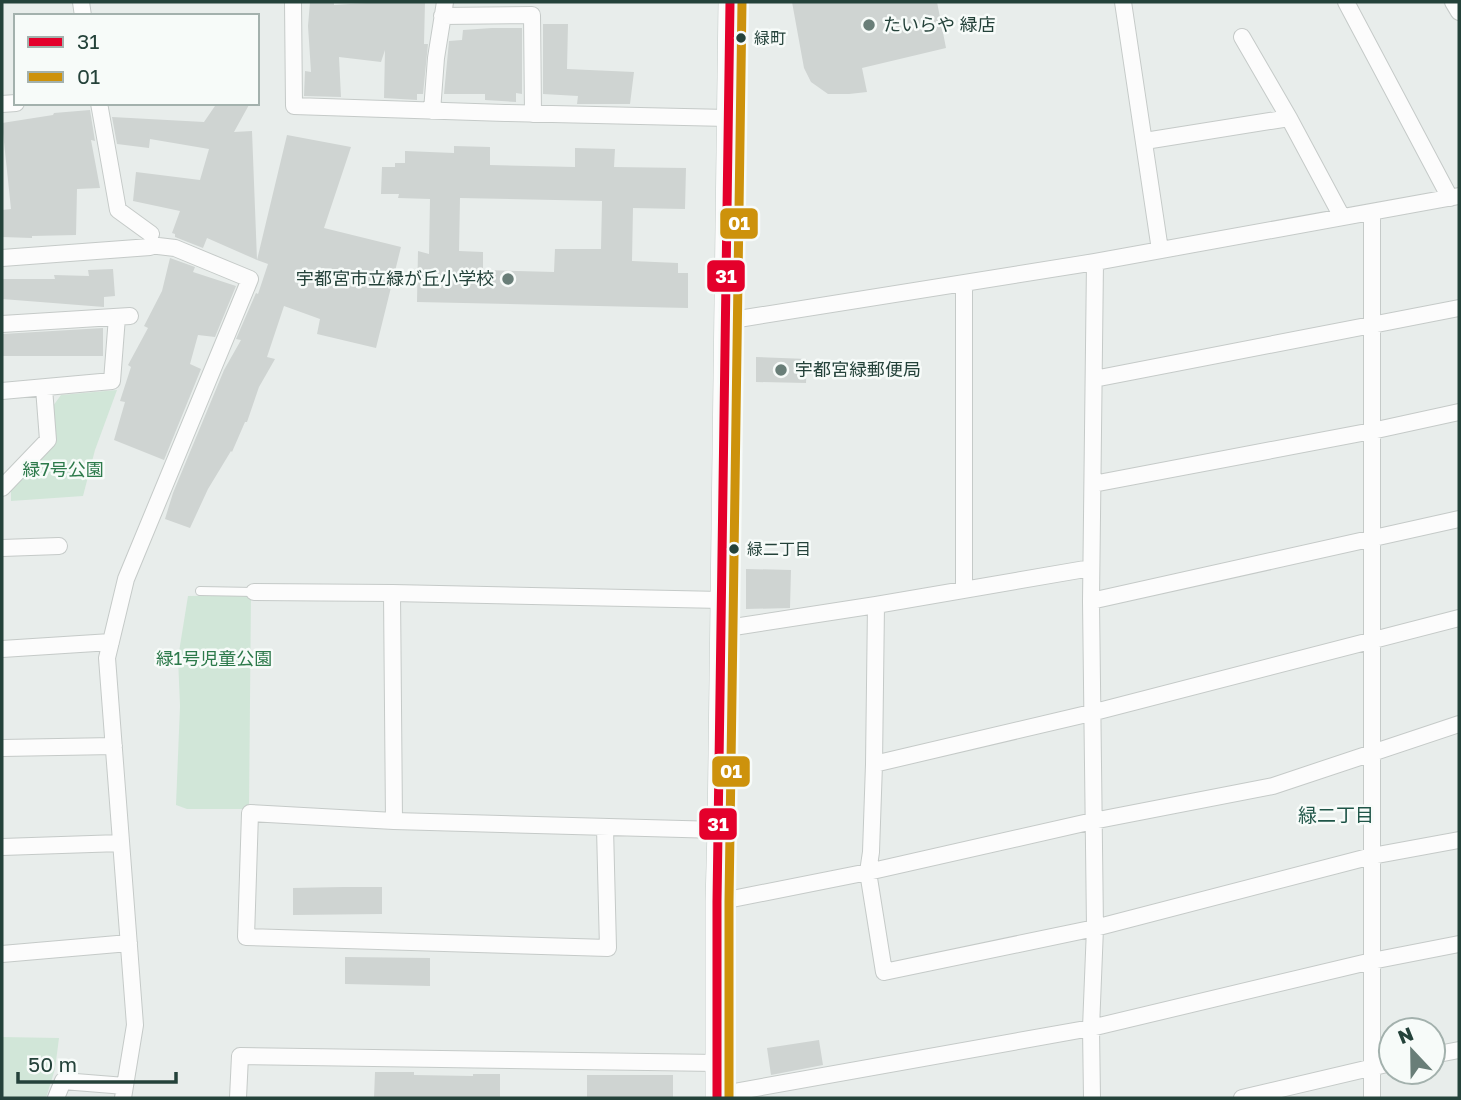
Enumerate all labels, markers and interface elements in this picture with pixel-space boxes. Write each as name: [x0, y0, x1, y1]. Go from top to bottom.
place label: たいらや 緑店: [883, 13, 996, 35]
legend: [14, 14, 259, 105]
marker: たいらや 緑店: [861, 17, 877, 33]
text: 31: [77, 28, 99, 54]
place label: 緑町: [754, 28, 786, 48]
marker: 緑町: [734, 31, 748, 45]
text: 01: [77, 63, 100, 89]
line badge: 01: [719, 207, 759, 240]
text: 01: [728, 211, 750, 234]
line badge: 31: [706, 259, 746, 293]
text: 31: [715, 264, 737, 287]
place label: 宇都宮市立緑が丘小学校: [296, 267, 494, 289]
marker: 宇都宮市立緑が丘小学校: [500, 271, 516, 287]
place label: 宇都宮緑郵便局: [795, 358, 921, 380]
marker: 宇都宮緑郵便局: [773, 362, 789, 378]
park label: 緑7号公園: [22, 458, 104, 480]
place label: 緑二丁目: [747, 539, 811, 559]
marker: 緑二丁目: [727, 542, 741, 556]
park label: 緑1号児童公園: [156, 647, 272, 669]
line badge: 01: [711, 755, 751, 788]
text: 01: [720, 759, 742, 782]
district label: 緑二丁目: [1298, 803, 1374, 826]
line badge: 31: [698, 807, 738, 841]
text: 31: [707, 812, 729, 835]
north arrow: [1377, 1016, 1447, 1086]
text: N: [1394, 1021, 1416, 1048]
scale bar: [18, 1040, 175, 1084]
text: 50 m: [28, 1051, 77, 1077]

